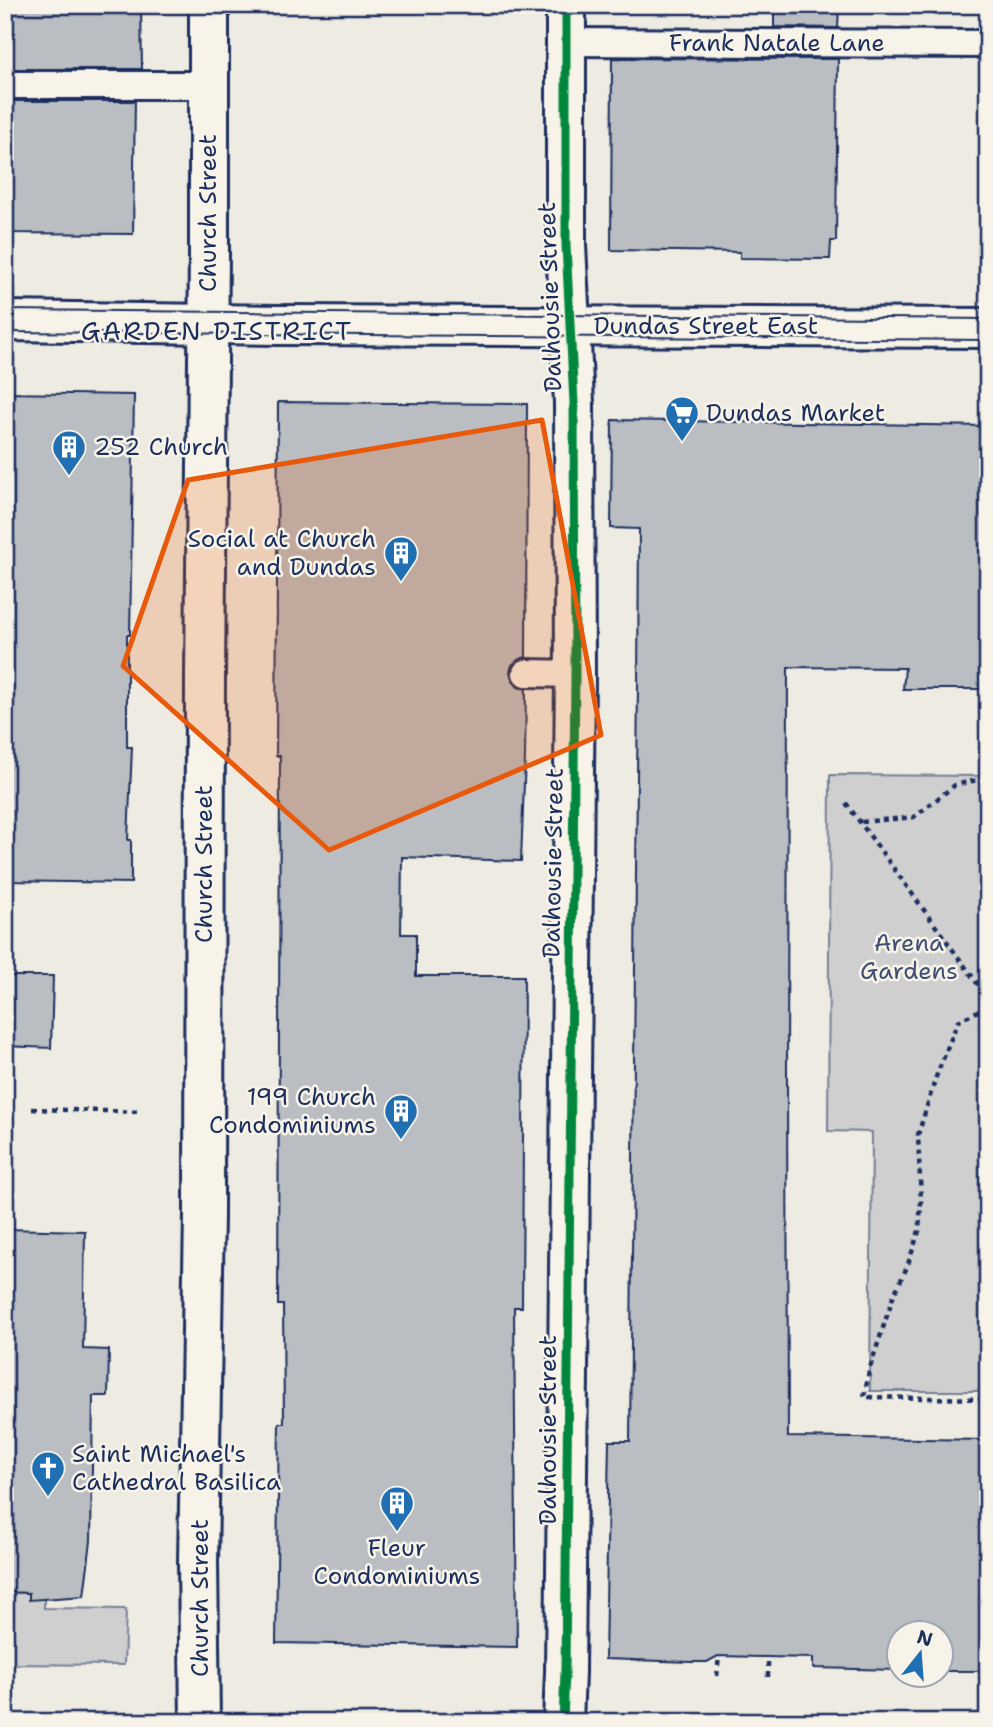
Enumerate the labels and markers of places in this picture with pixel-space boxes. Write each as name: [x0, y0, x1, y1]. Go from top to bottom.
supermarket icon: Dundas Market: [663, 394, 701, 443]
place label: Dundas Market: [706, 397, 885, 429]
building icon: 252 Church: [50, 428, 88, 477]
place label: 252 Church: [94, 431, 228, 463]
place label: Social at Church and Dundas: [188, 523, 376, 583]
building icon: Social at Church and Dundas: [382, 534, 420, 583]
place label: 199 Church Condominiums: [209, 1081, 376, 1141]
building icon: 199 Church Condominiums: [382, 1092, 420, 1141]
place label: Saint Michael's Cathedral Basilica: [72, 1438, 281, 1498]
church icon: Saint Michael's Cathedral Basilica: [29, 1449, 67, 1498]
building icon: Fleur Condominiums: [378, 1484, 416, 1533]
place label: Fleur Condominiums: [314, 1532, 480, 1592]

